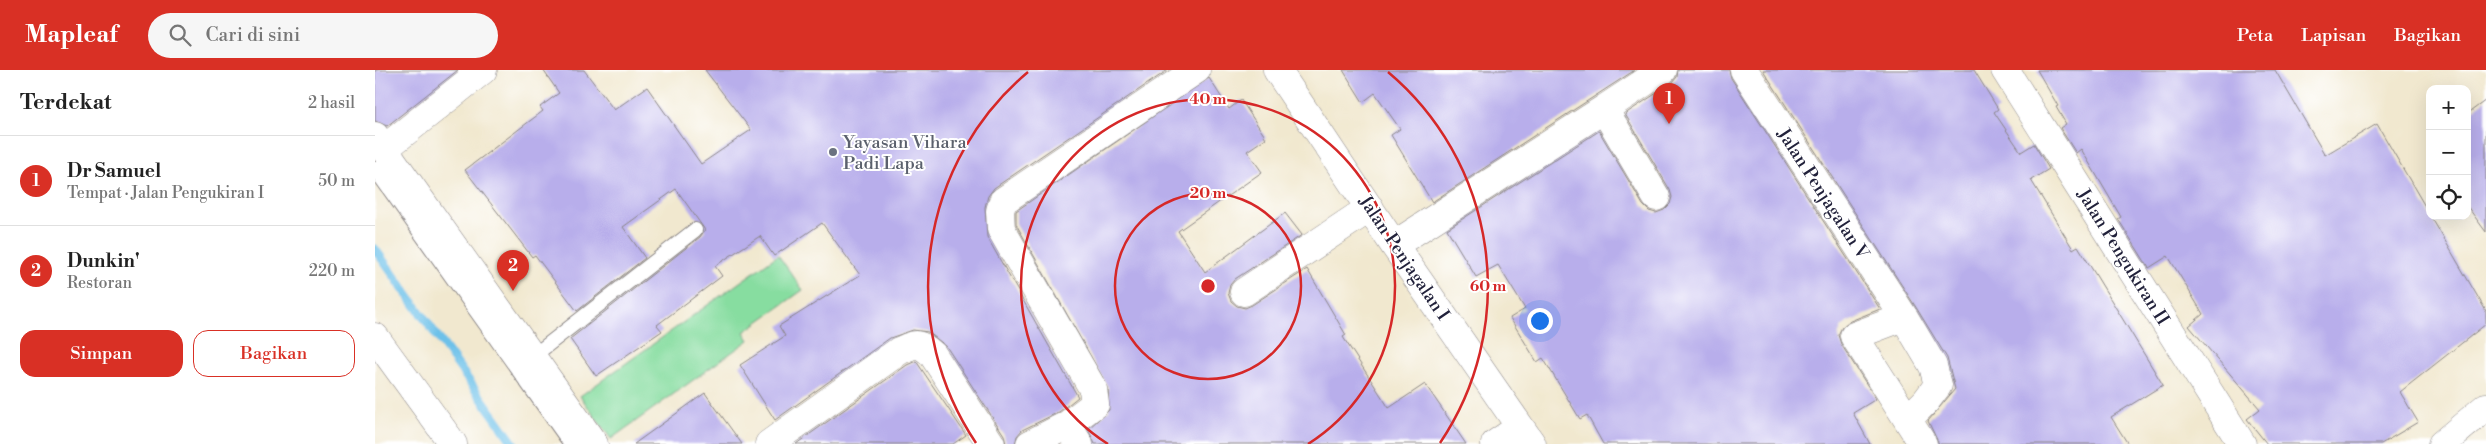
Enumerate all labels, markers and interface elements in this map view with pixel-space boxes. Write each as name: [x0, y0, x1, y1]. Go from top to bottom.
search box: [148, 13, 498, 58]
text: Mapleaf: [25, 20, 118, 50]
icon: search: [166, 21, 194, 49]
text: Cari di sini: [206, 23, 300, 47]
text: Peta: [2237, 24, 2273, 47]
text: Lapisan: [2301, 24, 2366, 47]
text: Bagikan: [2394, 24, 2461, 47]
pin: 1: [1653, 83, 1685, 124]
map controls: [2426, 85, 2471, 220]
button: +: [2426, 85, 2471, 130]
text: Terdekat: [20, 90, 111, 116]
text: 40 m: [1189, 90, 1227, 109]
text: 2 hasil: [308, 93, 355, 113]
street label: Jalan Penjagalan V: [1771, 123, 1874, 264]
button: −: [2426, 130, 2471, 175]
place label: Yayasan Vihara Padi Lapa: [842, 131, 967, 175]
marker: Yayasan Vihara Padi Lapa: [827, 146, 839, 158]
text: Dr Samuel: [67, 159, 161, 183]
text: 1: [32, 171, 40, 191]
text: 50 m: [318, 171, 355, 191]
button: locate: [2426, 175, 2471, 220]
text: Tempat · Jalan Pengukiran I: [67, 183, 264, 203]
text: 20 m: [1190, 184, 1227, 203]
street label: Jalan Pengukiran II: [2071, 184, 2174, 330]
street label: Jalan Penjagalan I: [1353, 190, 1454, 325]
text: Dunkin': [67, 249, 140, 273]
pin: 2: [497, 250, 529, 291]
text: 2: [31, 261, 41, 281]
text: 220 m: [309, 261, 355, 281]
text: Restoran: [67, 273, 132, 293]
centre of rings: [1199, 277, 1217, 295]
text: 60 m: [1470, 277, 1507, 296]
your location: [1527, 308, 1553, 334]
button: Simpan: [20, 330, 183, 377]
button: Bagikan: [193, 330, 355, 377]

